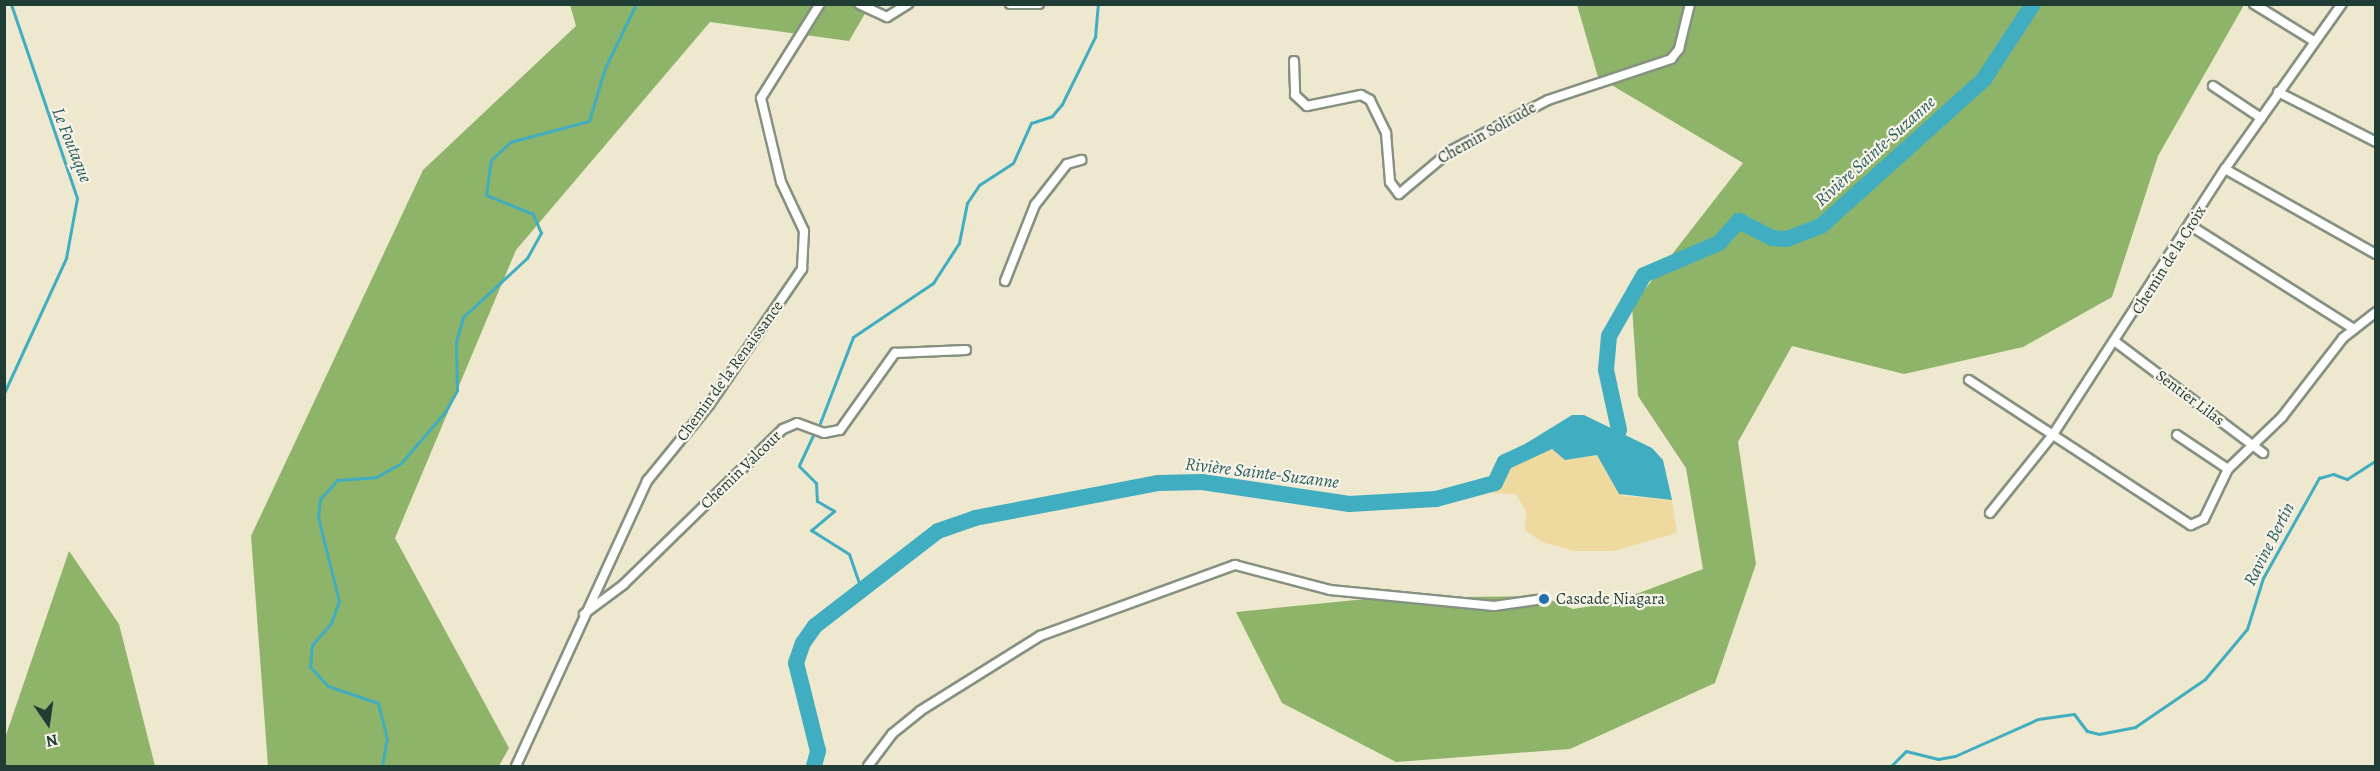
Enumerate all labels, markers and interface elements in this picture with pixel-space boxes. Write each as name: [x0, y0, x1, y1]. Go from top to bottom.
water label: Rivière Sainte-Suzanne: [1810, 91, 1940, 211]
street label: Chemin Solitude: [1434, 98, 1540, 168]
water label: Le Foutaque: [47, 104, 97, 186]
street label: Chemin de la Croix: [2128, 202, 2210, 318]
street label: Chemin de la Renaissance: [673, 297, 787, 445]
street label: Sentier Lilas: [2152, 366, 2228, 430]
street label: Chemin Valcour: [697, 427, 785, 513]
water label: Rivière Sainte-Suzanne: [1184, 453, 1340, 493]
water label: Ravine Bertin: [2239, 499, 2299, 589]
place label: Cascade Niagara: [1556, 589, 1665, 609]
marker: Cascade Niagara: [1537, 592, 1551, 606]
north arrow: [18, 693, 78, 753]
text: N: [44, 729, 60, 753]

